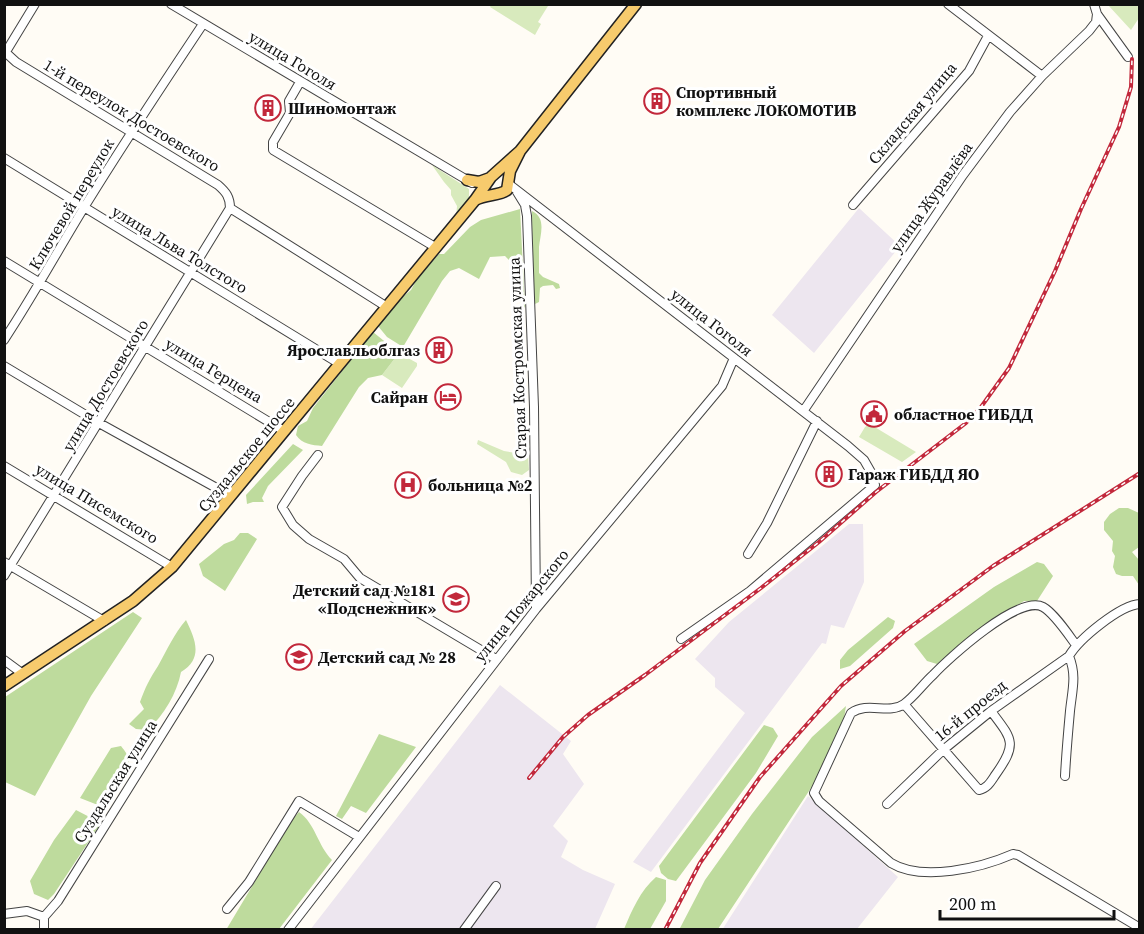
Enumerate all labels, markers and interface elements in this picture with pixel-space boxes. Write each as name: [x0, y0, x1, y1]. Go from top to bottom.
street label: улица Гоголя: [245, 25, 341, 95]
street label: 1-й переулок Достоевского: [40, 53, 225, 177]
street label: Складская улица: [863, 57, 962, 169]
place label: Спортивный комплекс ЛОКОМОТИВ: [676, 81, 857, 121]
building icon: Спортивный комплекс ЛОКОМОТИВ: [642, 86, 672, 116]
building icon: Шиномонтаж: [253, 93, 283, 123]
place label: Шиномонтаж: [288, 97, 397, 119]
street label: Ключевой переулок: [23, 134, 119, 274]
street label: улица Журавлёва: [885, 137, 978, 257]
street label: улица Льва Толстого: [108, 200, 252, 298]
street label: Старая Костромская улица: [502, 256, 532, 459]
street label: улица Гоголя: [666, 283, 758, 361]
street label: улица Достоевского: [57, 314, 153, 455]
street label: улица Герцена: [161, 332, 268, 408]
building icon: Ярославльоблгаз: [424, 335, 454, 365]
place label: Ярославльоблгаз: [287, 339, 420, 361]
hotel icon: Сайран: [433, 382, 463, 412]
place label: Сайран: [371, 386, 428, 408]
street label: Суздальское шоссе: [193, 392, 299, 516]
public building icon: областное ГИБДД: [859, 399, 889, 429]
place label: областное ГИБДД: [894, 403, 1033, 425]
street label: улица Писемского: [31, 458, 163, 549]
building icon: Гараж ГИБДД ЯО: [814, 459, 844, 489]
place label: Гараж ГИБДД ЯО: [848, 463, 979, 485]
hospital icon: больница №2: [393, 470, 423, 500]
place label: больница №2: [428, 474, 533, 496]
street label: улица Пожарского: [469, 544, 574, 666]
place label: Детский сад №181 «Подснежник»: [293, 579, 436, 619]
school or university icon: Детский сад №181 «Подснежник»: [441, 584, 471, 614]
school or university icon: Детский сад № 28: [284, 642, 314, 672]
place label: Детский сад № 28: [318, 646, 456, 668]
street label: 16-й проезд: [929, 674, 1011, 746]
street label: Суздальская улица: [68, 714, 162, 847]
scale bar: [940, 883, 1114, 921]
text: 200 m: [949, 891, 996, 916]

